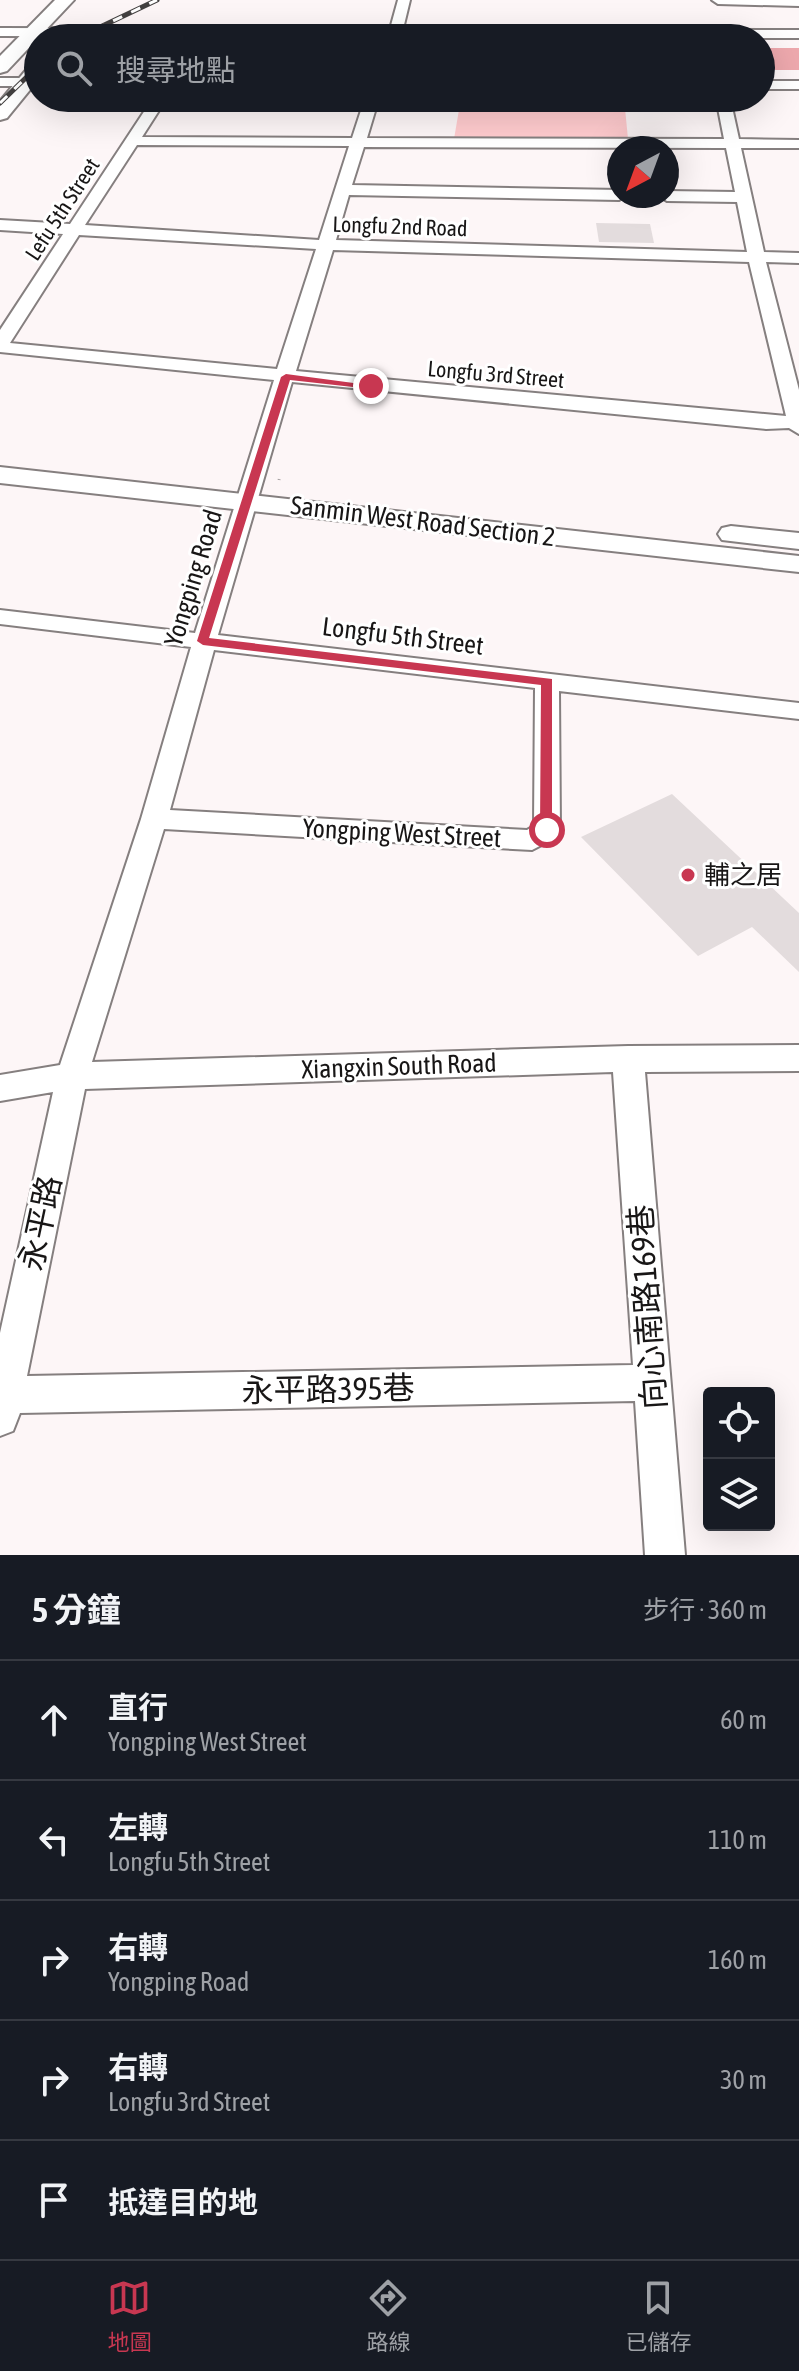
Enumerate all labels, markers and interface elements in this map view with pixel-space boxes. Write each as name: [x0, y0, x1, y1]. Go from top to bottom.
search box: [24, 24, 775, 112]
icon: search: [52, 46, 96, 90]
text: 搜尋地點: [116, 53, 236, 87]
north arrow: [607, 136, 679, 208]
street label: Lefu 5th Street: [19, 153, 105, 265]
street label: Longfu 2nd Road: [332, 211, 468, 241]
street label: Longfu 3rd Street: [427, 355, 565, 393]
route end: [353, 368, 389, 404]
street label: Sanmin West Road Section 2: [289, 490, 557, 552]
street label: Yongping Road: [158, 506, 228, 650]
street label: Longfu 5th Street: [321, 611, 485, 661]
route start: [529, 812, 565, 848]
street label: Yongping West Street: [302, 813, 502, 853]
place label: 輔之居: [704, 860, 782, 890]
marker: 輔之居: [679, 866, 697, 884]
street label: Xiangxin South Road: [301, 1048, 497, 1084]
street label: 永平路: [12, 1172, 68, 1274]
street label: 向心南路169巷: [621, 1203, 673, 1411]
street label: 永平路395巷: [241, 1369, 415, 1409]
map controls: [703, 1387, 775, 1531]
button: locate: [703, 1387, 775, 1459]
button: layers: [703, 1459, 775, 1531]
text: 5 分鐘: [32, 1590, 121, 1629]
text: 步行 · 360 m: [643, 1595, 767, 1625]
text: 直行: [108, 1690, 168, 1724]
icon: ahead: [32, 1698, 76, 1742]
text: 60 m: [720, 1705, 767, 1735]
text: Yongping West Street: [108, 1727, 307, 1757]
text: 左轉: [108, 1810, 168, 1844]
icon: left: [32, 1818, 76, 1862]
text: 110 m: [708, 1825, 767, 1855]
text: Longfu 5th Street: [108, 1847, 270, 1877]
text: 右轉: [108, 1930, 168, 1964]
icon: right: [32, 1938, 76, 1982]
text: 160 m: [708, 1945, 767, 1975]
text: Yongping Road: [108, 1967, 249, 1997]
text: 右轉: [108, 2050, 168, 2084]
icon: right: [32, 2058, 76, 2102]
text: 30 m: [720, 2065, 767, 2095]
text: Longfu 3rd Street: [108, 2087, 270, 2117]
icon: arrive: [32, 2178, 76, 2222]
text: 抵達目的地: [108, 2185, 258, 2219]
tab: 地圖: [107, 2276, 152, 2356]
tab: 路線: [366, 2276, 411, 2356]
tab: 已儲存: [625, 2276, 692, 2356]

